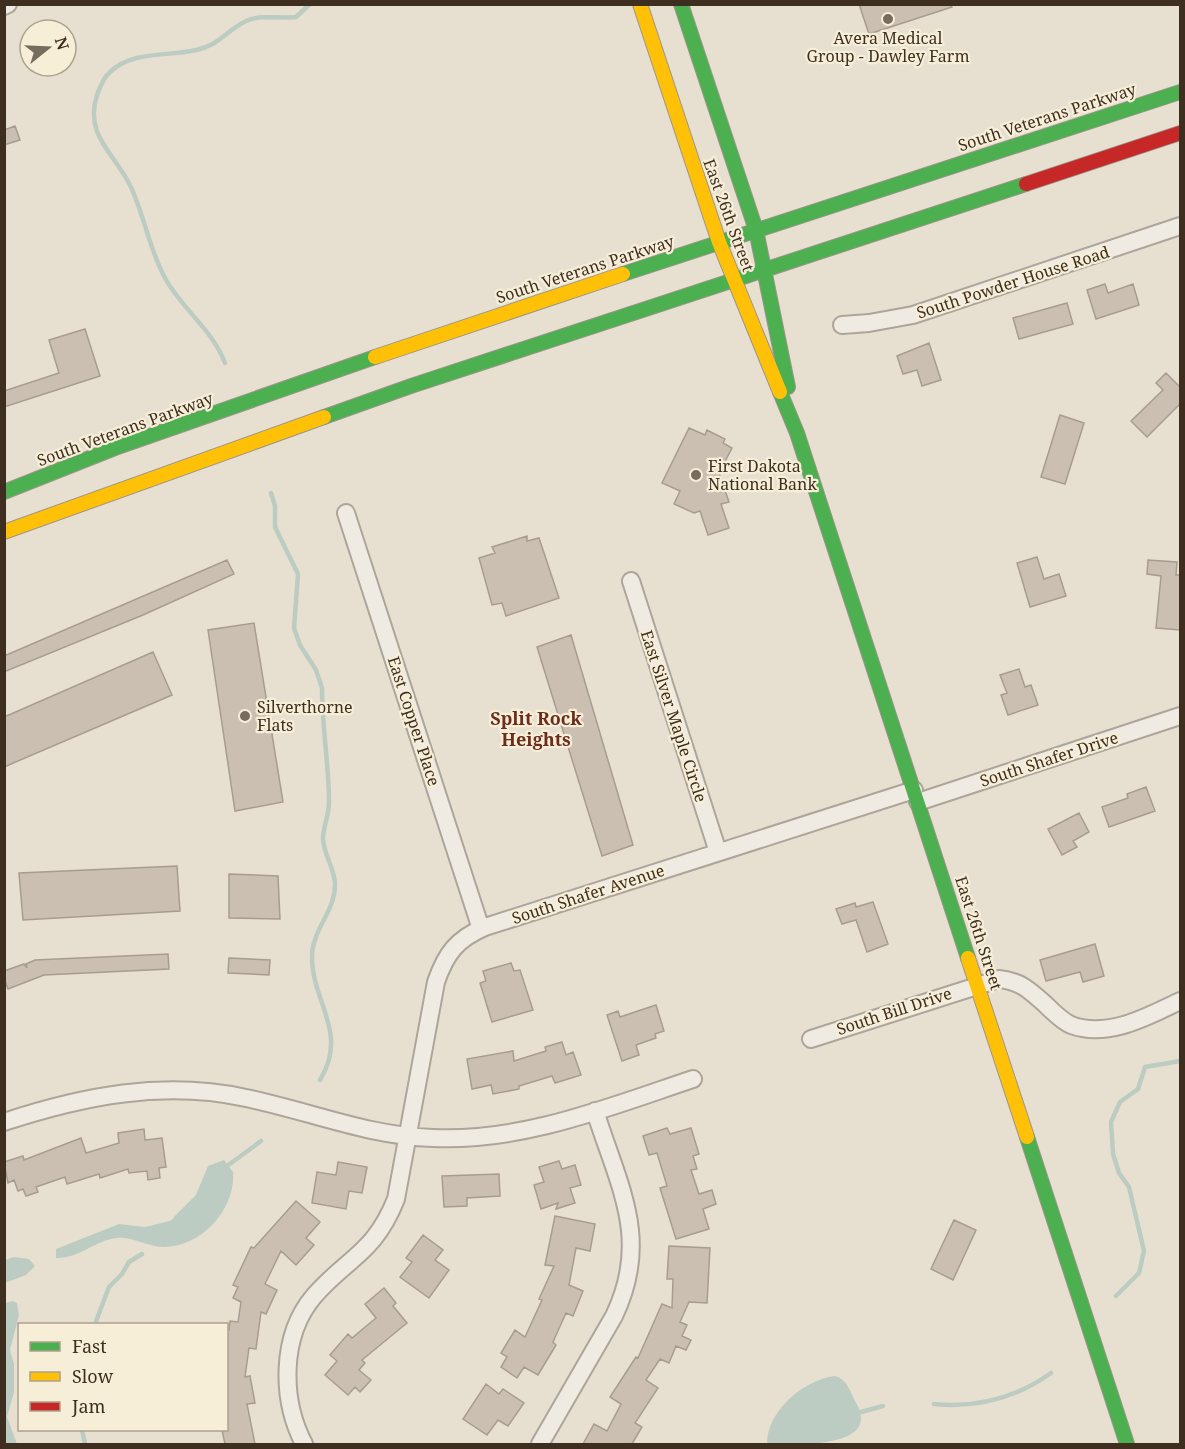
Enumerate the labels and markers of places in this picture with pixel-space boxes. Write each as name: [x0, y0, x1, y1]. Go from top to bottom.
marker: Avera Medical Group - Dawley Farm: [881, 12, 895, 26]
place label: Avera Medical Group - Dawley Farm: [806, 27, 970, 67]
place label: First Dakota National Bank: [708, 455, 817, 495]
marker: First Dakota National Bank: [689, 468, 703, 482]
place label: Silverthorne Flats: [257, 696, 353, 736]
marker: Silverthorne Flats: [238, 709, 252, 723]

